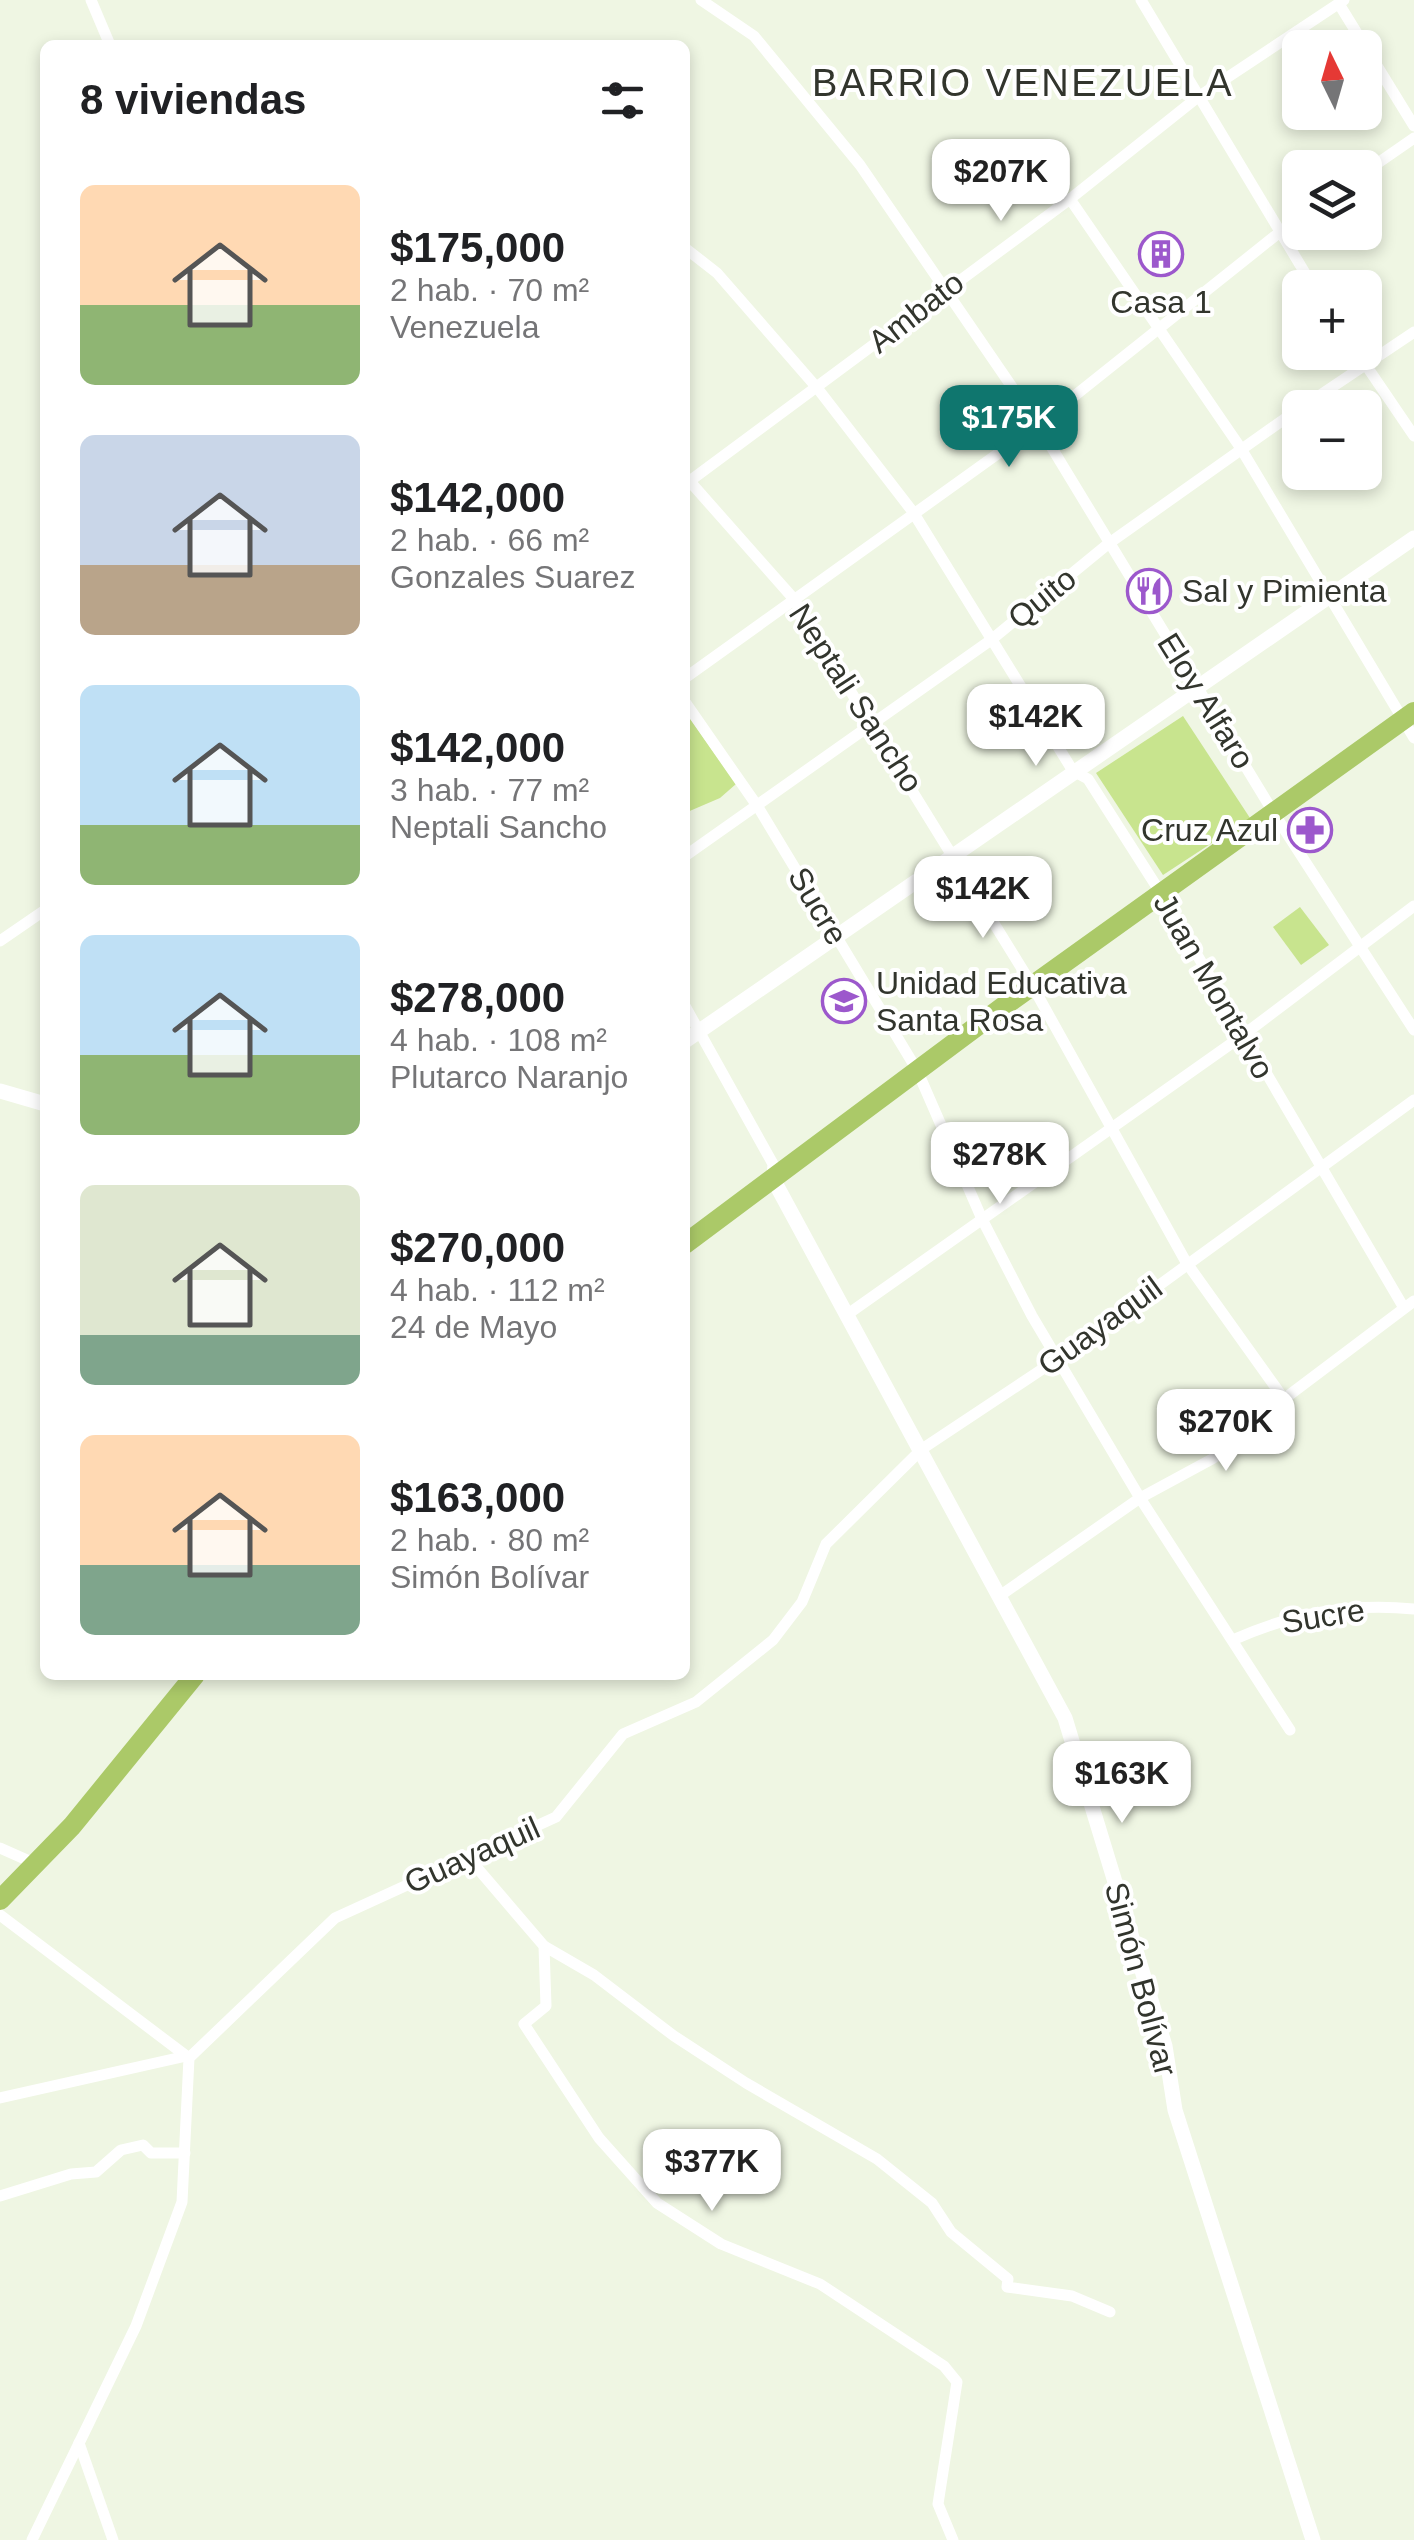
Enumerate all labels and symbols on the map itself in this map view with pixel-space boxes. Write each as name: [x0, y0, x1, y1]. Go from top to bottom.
north arrow: [1282, 30, 1382, 130]
district label: BARRIO VENEZUELA: [812, 62, 1234, 104]
pin: $207K: [931, 139, 1071, 224]
building icon: Casa 1: [1138, 231, 1184, 277]
street label: Ambato: [861, 264, 971, 360]
place label: Casa 1: [1110, 284, 1212, 320]
pin: $175K: [939, 385, 1079, 470]
street label: Quito: [1001, 560, 1083, 636]
restaurant icon: Sal y Pimienta: [1126, 568, 1172, 614]
place label: Sal y Pimienta: [1182, 573, 1387, 609]
street label: Neptali Sancho: [782, 597, 930, 799]
street label: Eloy Alfaro: [1150, 627, 1262, 775]
pin: $142K: [966, 684, 1106, 769]
pharmacy icon: Cruz Azul: [1287, 807, 1333, 853]
place label: Cruz Azul: [1141, 812, 1278, 848]
pin: $142K: [913, 856, 1053, 941]
street label: Sucre: [781, 861, 855, 951]
street label: Juan Montalvo: [1146, 887, 1282, 1085]
place label: Unidad Educativa Santa Rosa: [876, 965, 1127, 1038]
school or university icon: Unidad Educativa Santa Rosa: [821, 978, 867, 1024]
pin: $278K: [930, 1122, 1070, 1207]
street label: Guayaquil: [1031, 1269, 1169, 1383]
pin: $270K: [1156, 1389, 1296, 1474]
street label: Sucre: [1279, 1592, 1367, 1640]
pin: $163K: [1052, 1741, 1192, 1826]
street label: Guayaquil: [399, 1809, 545, 1901]
street label: Simón Bolívar: [1098, 1878, 1184, 2080]
pin: $377K: [642, 2129, 782, 2214]

